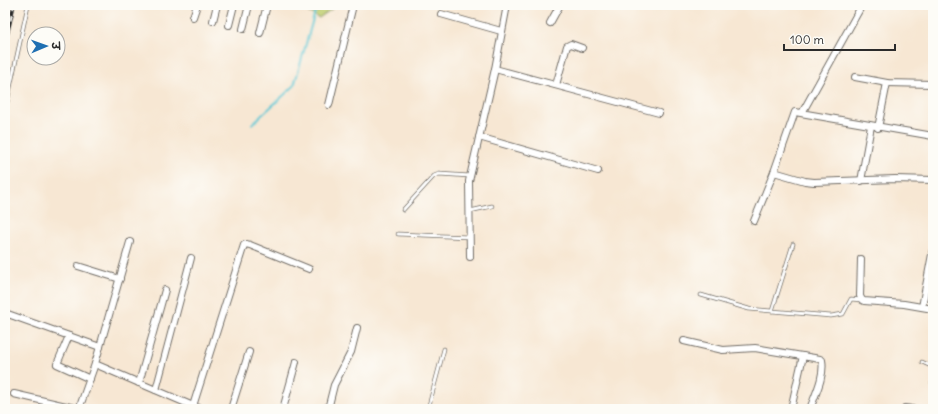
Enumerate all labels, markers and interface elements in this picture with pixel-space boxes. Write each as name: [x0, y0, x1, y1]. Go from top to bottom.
north arrow: [26, 26, 66, 66]
scale bar: [784, 26, 895, 52]
text: 100 m: [790, 32, 824, 47]
text: उ: [49, 41, 63, 51]

